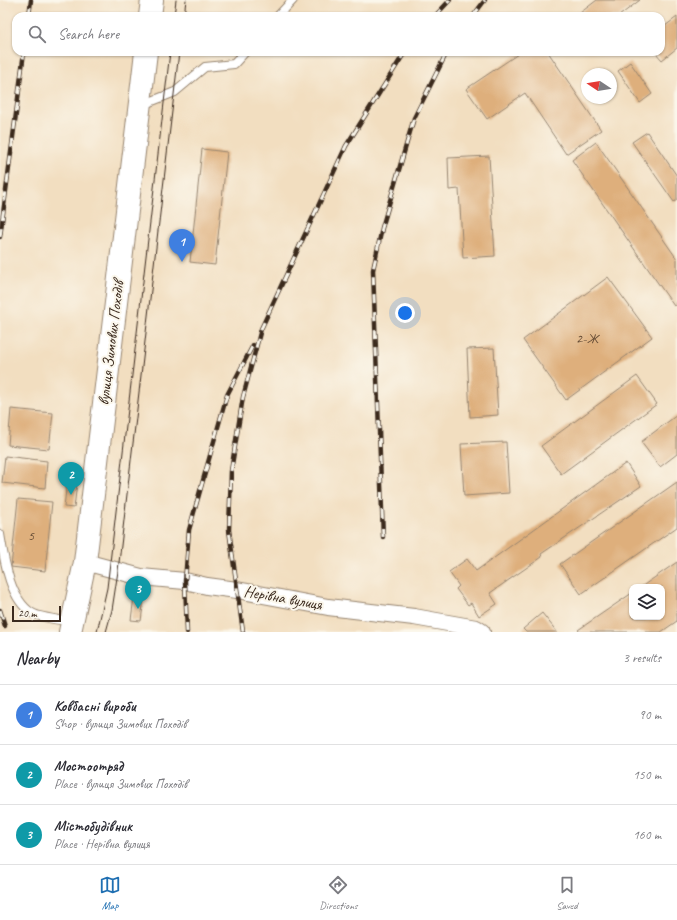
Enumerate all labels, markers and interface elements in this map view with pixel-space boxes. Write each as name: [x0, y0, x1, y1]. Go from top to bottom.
search box: [12, 12, 665, 56]
icon: search: [26, 23, 48, 45]
text: Search here: [58, 25, 119, 44]
north arrow: [581, 68, 617, 104]
pin: 1: [169, 229, 195, 262]
street label: вулиця Зимових Походів: [93, 276, 129, 406]
your location: [395, 303, 415, 323]
house number: 2-Ж: [576, 330, 601, 347]
pin: 2: [58, 462, 84, 495]
house number: 5: [28, 527, 35, 544]
pin: 3: [125, 576, 151, 609]
street label: Нерівна вулиця: [242, 581, 325, 615]
map controls: [629, 584, 665, 620]
button: layers: [629, 584, 665, 620]
scale bar: [12, 604, 61, 623]
text: 20 m: [18, 606, 37, 620]
text: Nearby: [16, 648, 59, 669]
text: 3 results: [623, 650, 661, 666]
text: Ковбасні вироби: [54, 697, 136, 716]
text: 1: [26, 707, 32, 723]
text: 90 m: [639, 707, 661, 723]
text: Shop · вулиця Зимових Походів: [54, 716, 186, 732]
text: Мостоотряд: [54, 757, 123, 776]
text: 2: [26, 767, 32, 783]
text: 150 m: [633, 767, 661, 783]
text: Place · вулиця Зимових Походів: [54, 776, 187, 792]
text: Містобудівник: [54, 817, 132, 836]
text: 3: [26, 827, 32, 843]
text: 160 m: [633, 827, 661, 843]
text: Place · Нерівна вулиця: [54, 836, 150, 852]
tab: Map: [99, 874, 121, 912]
tab: Directions: [319, 874, 358, 912]
tab: Saved: [556, 874, 578, 912]

